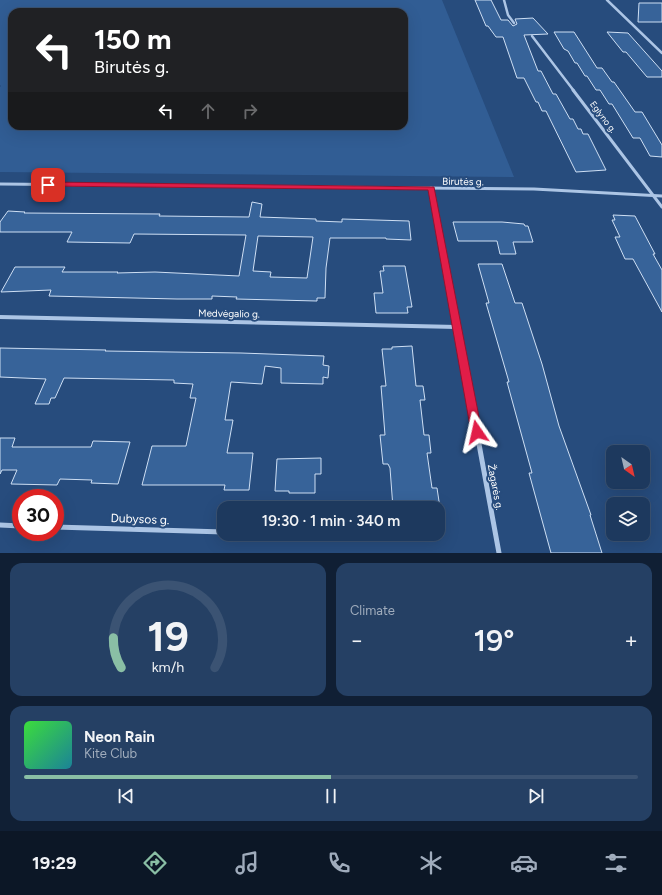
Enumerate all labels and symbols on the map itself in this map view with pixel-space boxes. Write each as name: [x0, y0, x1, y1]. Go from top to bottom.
street label: Eglyno g.: [588, 99, 619, 135]
pin: [31, 168, 65, 202]
street label: Birutės g.: [442, 175, 484, 188]
street label: Medvėgalio g.: [198, 306, 260, 321]
position arrow: [456, 411, 498, 453]
north arrow: [606, 445, 650, 489]
street label: Žagarės g.: [485, 463, 506, 511]
speed limit sign: 30: [12, 489, 64, 541]
street label: Dubysos g.: [110, 511, 170, 527]

